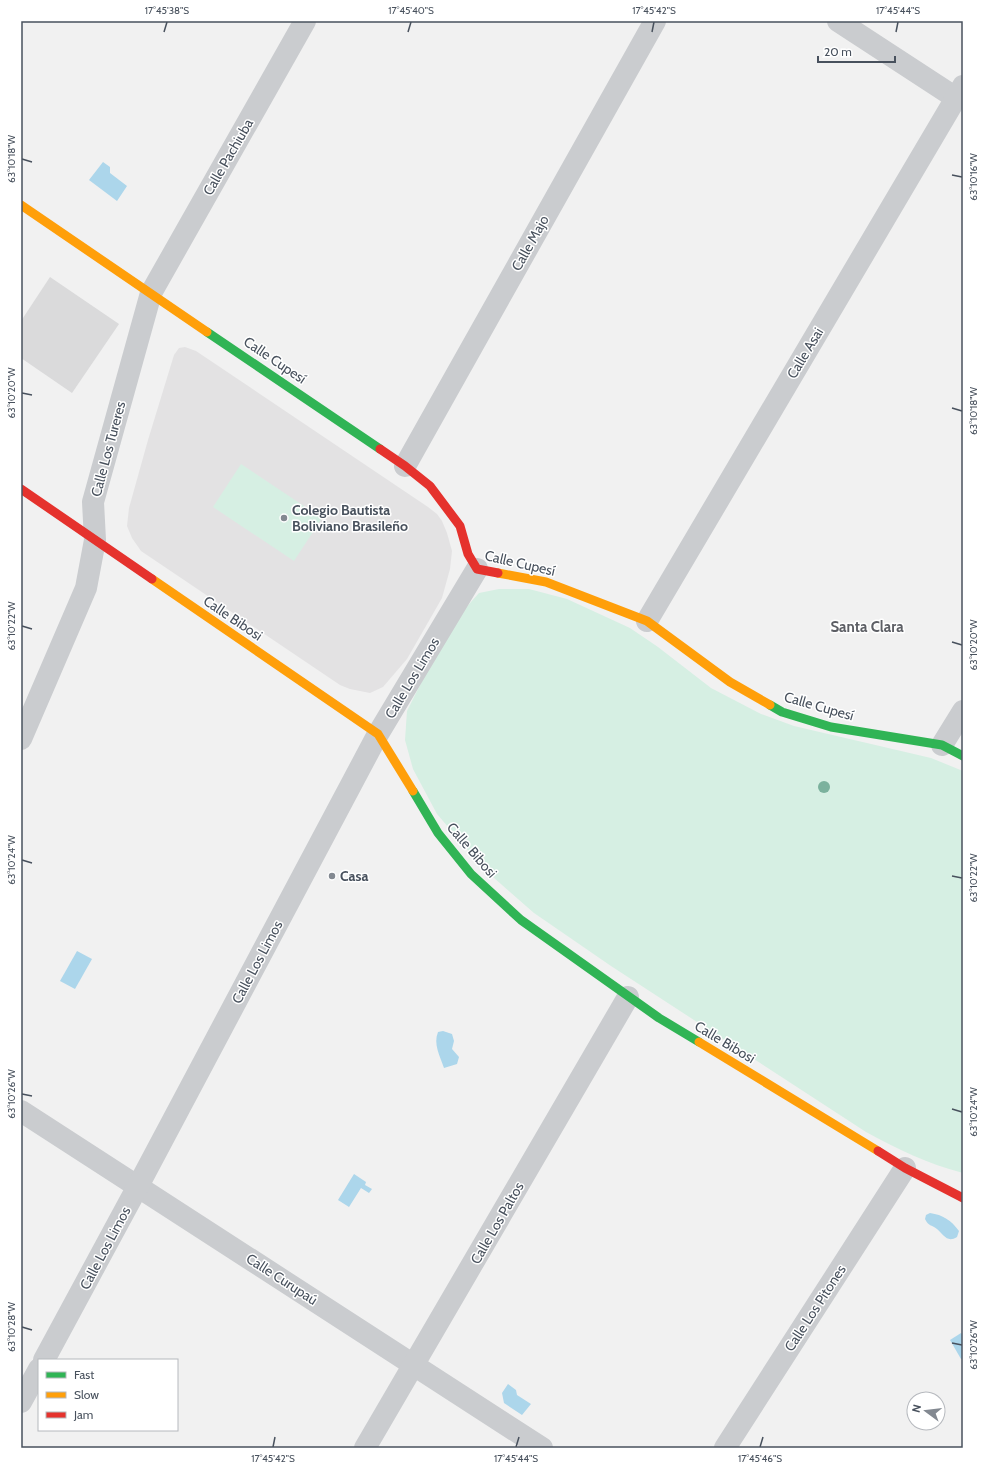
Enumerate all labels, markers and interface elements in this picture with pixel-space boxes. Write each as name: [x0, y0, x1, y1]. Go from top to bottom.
text: 17°45'38"S: [145, 4, 189, 17]
text: 17°45'40"S: [388, 4, 434, 17]
text: 17°45'42"S: [632, 4, 676, 17]
text: 17°45'44"S: [876, 4, 920, 17]
scale bar: [818, 38, 895, 64]
text: 20 m: [824, 44, 852, 59]
street label: Calle Pachiuba: [199, 115, 257, 199]
text: 63°10'18"W: [5, 134, 18, 183]
text: 63°10'16"W: [967, 153, 980, 201]
street label: Calle Majo: [507, 212, 553, 274]
street label: Calle Asai: [783, 324, 827, 382]
street label: Calle Cupesí: [240, 332, 310, 388]
text: 63°10'20"W: [5, 367, 18, 418]
text: 63°10'18"W: [967, 386, 980, 435]
street label: Calle Los Tureres: [87, 399, 129, 499]
place label: Colegio Bautista Boliviano Brasileño: [292, 501, 408, 535]
marker: Colegio Bautista Boliviano Brasileño: [279, 513, 289, 523]
street label: Calle Cupesí: [483, 546, 557, 580]
street label: Calle Bibosi: [200, 592, 266, 644]
text: 63°10'22"W: [5, 601, 18, 651]
district label: Santa Clara: [830, 618, 904, 636]
text: 63°10'20"W: [967, 619, 980, 670]
street label: Calle Los Limos: [381, 634, 443, 722]
street label: Calle Cupesí: [782, 687, 856, 725]
street label: Calle Bibosi: [443, 819, 501, 881]
text: 63°10'24"W: [5, 835, 18, 885]
text: 63°10'22"W: [967, 853, 980, 903]
place label: Casa: [340, 867, 368, 885]
marker: Casa: [327, 871, 337, 881]
street label: Calle Los Limos: [228, 917, 287, 1007]
street label: Calle Bibosi: [691, 1017, 759, 1067]
text: 63°10'26"W: [5, 1069, 18, 1119]
text: 63°10'24"W: [967, 1087, 980, 1137]
street label: Calle Los Paltos: [466, 1179, 528, 1267]
street label: Calle Los Limos: [76, 1203, 135, 1293]
street label: Calle Curupaú: [243, 1249, 321, 1309]
street label: Calle Los Pitones: [780, 1261, 850, 1355]
text: 63°10'28"W: [5, 1301, 18, 1352]
text: 63°10'26"W: [967, 1320, 980, 1370]
legend: [38, 1359, 178, 1431]
text: Fast: [74, 1367, 94, 1382]
text: Slow: [74, 1387, 99, 1402]
north arrow: [906, 1391, 946, 1431]
text: N: [909, 1403, 924, 1414]
text: Jam: [73, 1407, 93, 1422]
text: 17°45'42"S: [251, 1452, 295, 1465]
text: 17°45'44"S: [494, 1452, 538, 1465]
text: 17°45'46"S: [738, 1452, 782, 1465]

